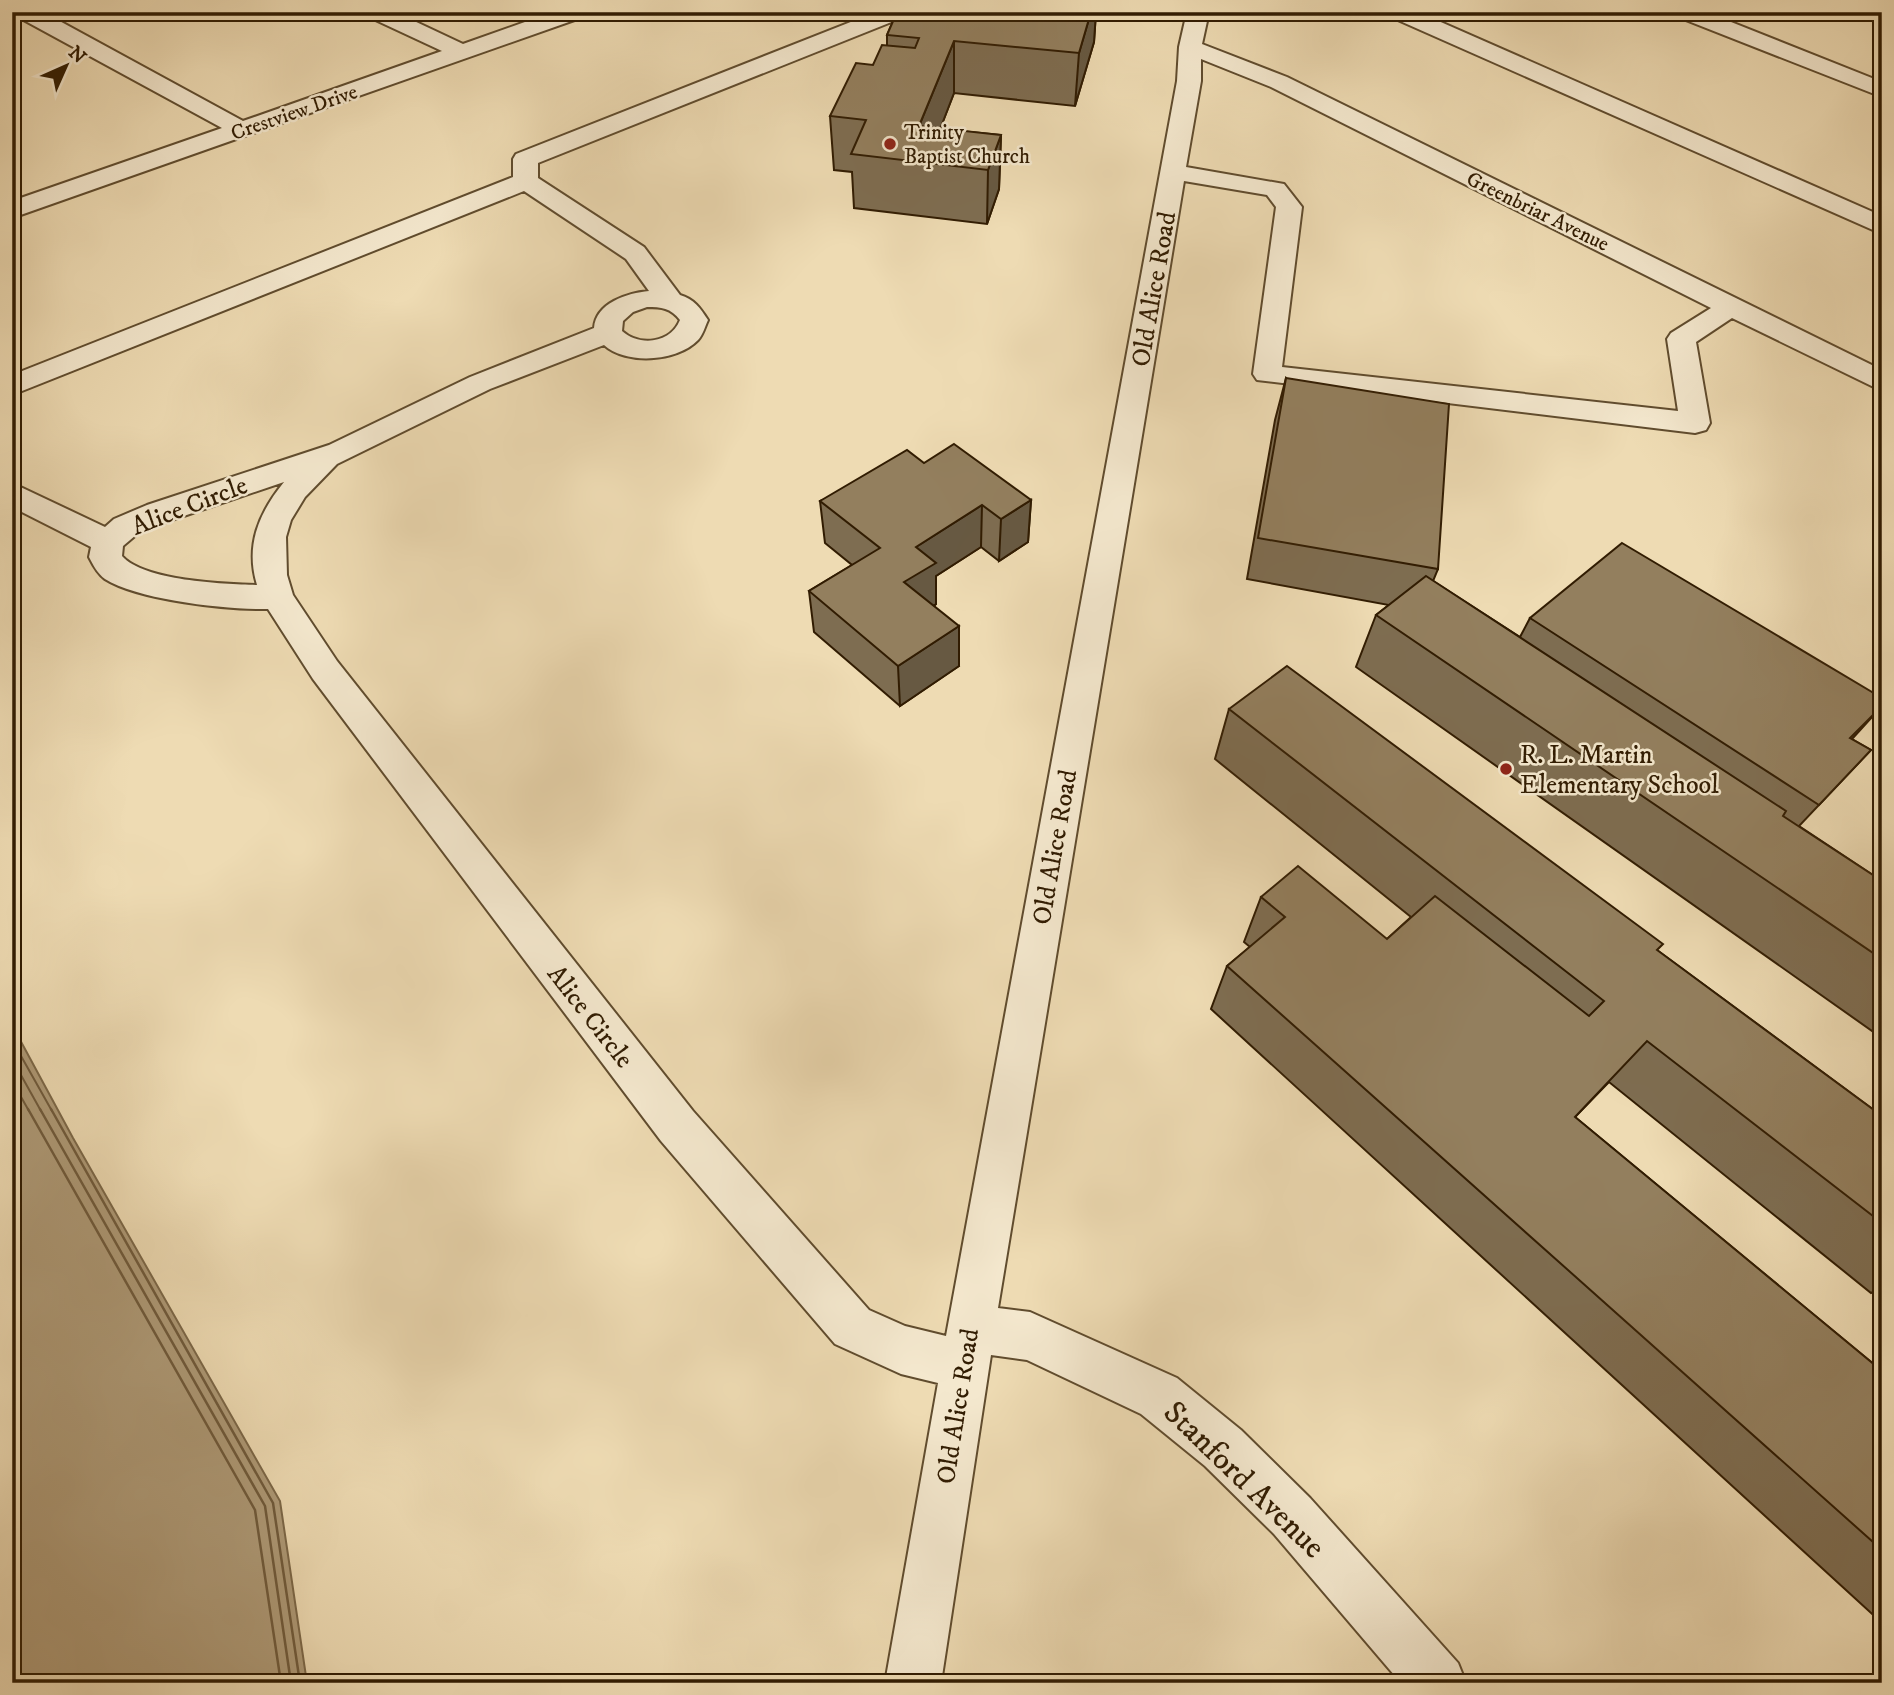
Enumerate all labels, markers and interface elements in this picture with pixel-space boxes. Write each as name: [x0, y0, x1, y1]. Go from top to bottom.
north arrow: [32, 32, 102, 102]
text: N: [63, 41, 91, 69]
street label: Crestview Drive: [228, 79, 361, 147]
place label: Trinity Baptist Church: [904, 120, 1030, 170]
marker: Trinity Baptist Church: [882, 136, 898, 152]
street label: Greenbriar Avenue: [1462, 166, 1613, 258]
street label: Old Alice Road: [1125, 209, 1184, 369]
street label: Alice Circle: [127, 469, 252, 544]
place label: R. L. Martin Elementary School: [1520, 739, 1719, 802]
marker: R. L. Martin Elementary School: [1498, 761, 1514, 777]
street label: Old Alice Road: [1026, 767, 1085, 927]
street label: Alice Circle: [539, 959, 640, 1075]
street label: Old Alice Road: [930, 1326, 987, 1486]
street label: Stanford Avenue: [1154, 1393, 1333, 1568]

